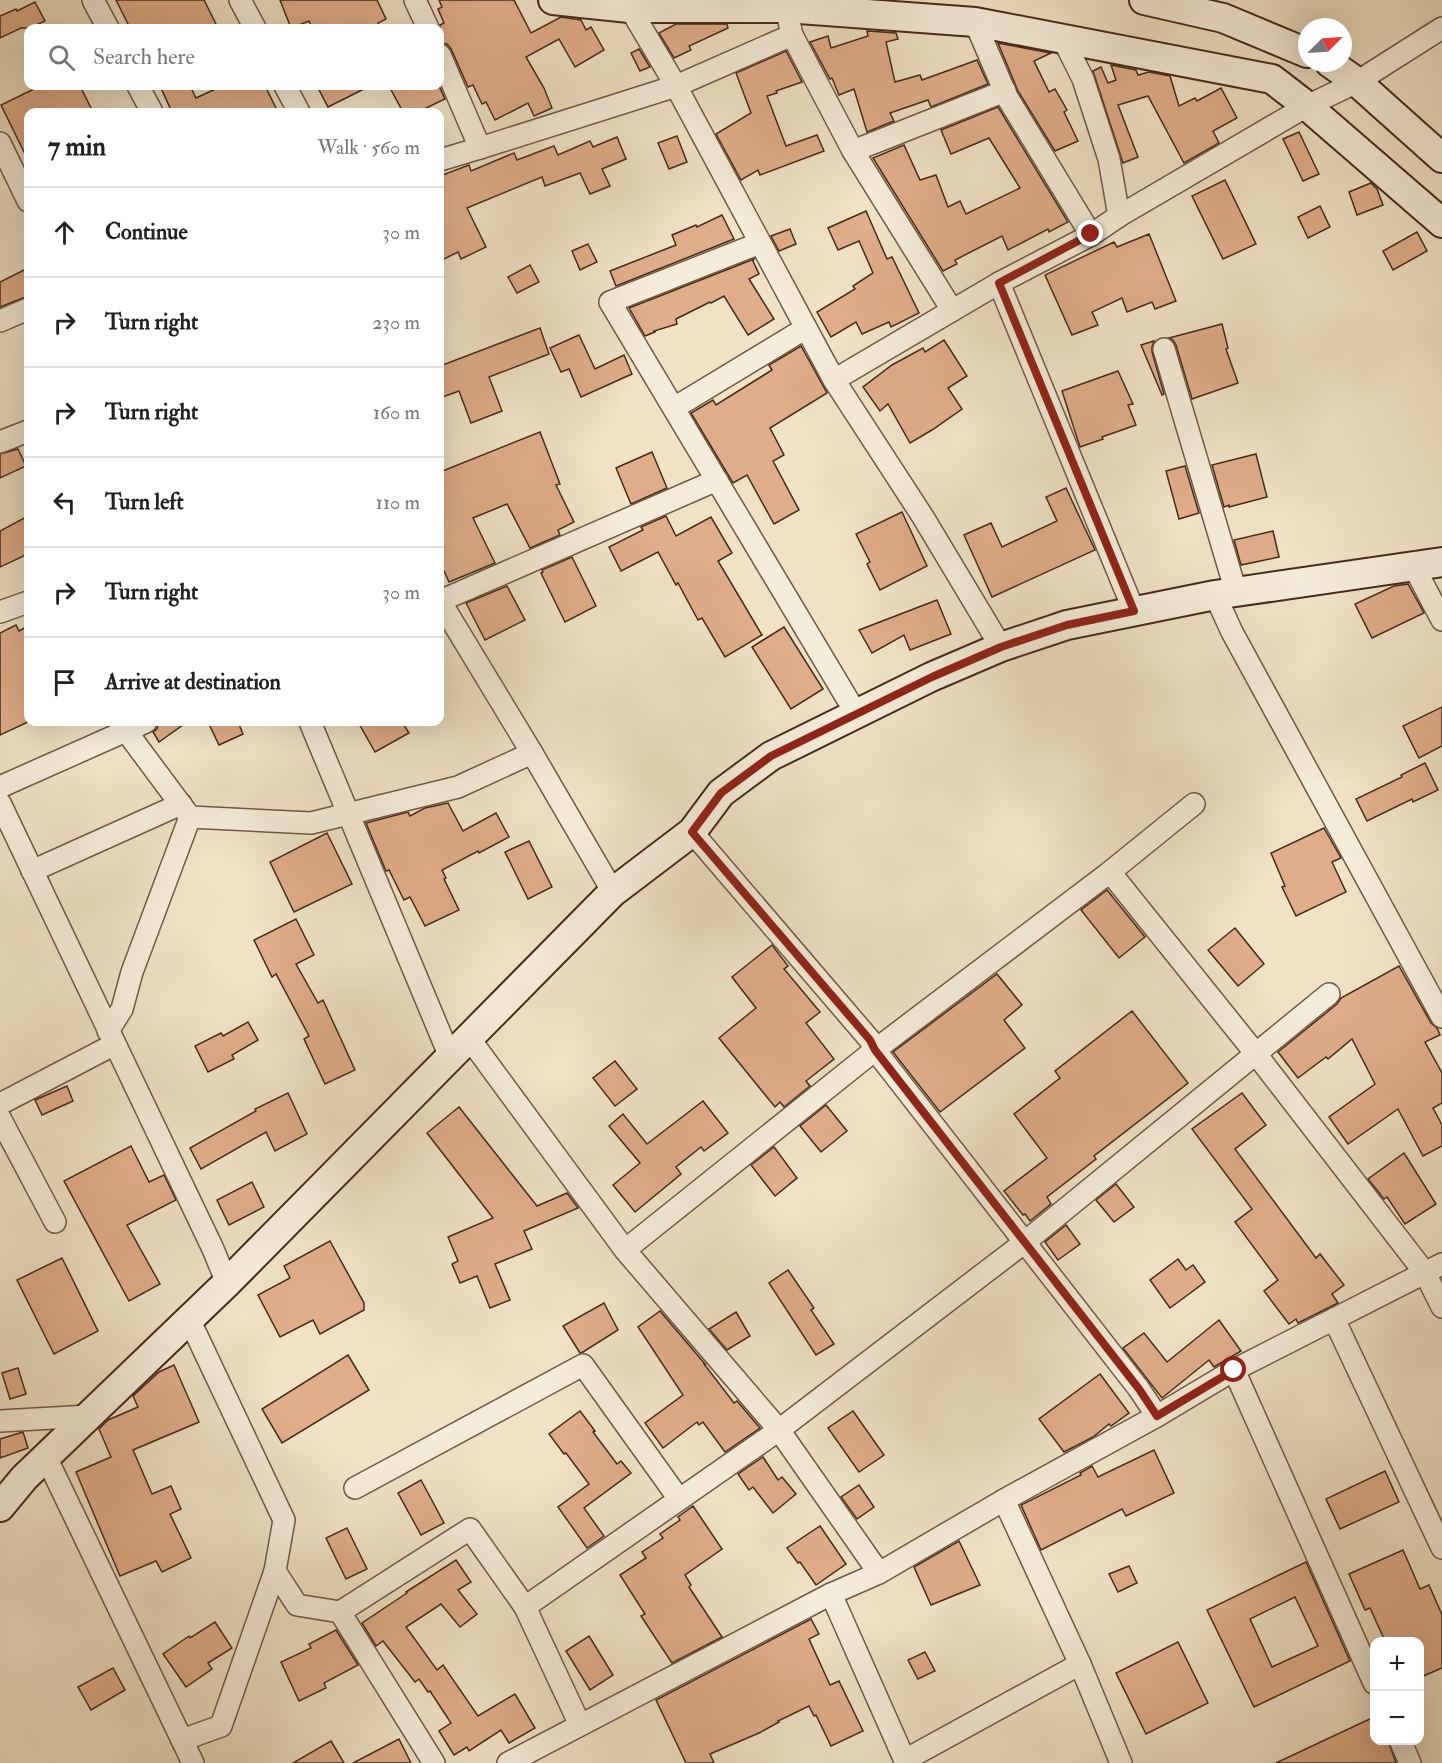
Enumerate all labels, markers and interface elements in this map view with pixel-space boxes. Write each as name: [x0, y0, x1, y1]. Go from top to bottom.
north arrow: [1298, 18, 1352, 72]
search box: [24, 24, 444, 90]
icon: search: [45, 41, 78, 74]
text: Search here: [93, 43, 195, 71]
text: 7 min: [48, 131, 106, 163]
text: Walk · 560 m: [317, 135, 420, 160]
icon: ahead: [48, 216, 81, 249]
text: Continue: [105, 218, 188, 246]
text: 30 m: [382, 220, 420, 245]
route end: [1077, 220, 1103, 246]
icon: right: [48, 306, 81, 339]
text: Turn right: [105, 308, 198, 336]
text: 230 m: [372, 310, 420, 335]
icon: right: [48, 396, 81, 429]
text: Turn right: [105, 398, 198, 426]
text: 160 m: [373, 400, 420, 425]
icon: left: [48, 486, 81, 519]
text: Turn left: [105, 488, 184, 516]
text: 110 m: [376, 490, 420, 515]
icon: right: [48, 576, 81, 609]
text: Turn right: [105, 578, 198, 606]
text: 30 m: [382, 580, 420, 605]
icon: arrive: [48, 666, 81, 699]
text: Arrive at destination: [105, 668, 281, 696]
route start: [1220, 1356, 1246, 1382]
map controls: [1370, 1637, 1424, 1745]
button: +: [1370, 1637, 1424, 1691]
button: −: [1370, 1691, 1424, 1745]

